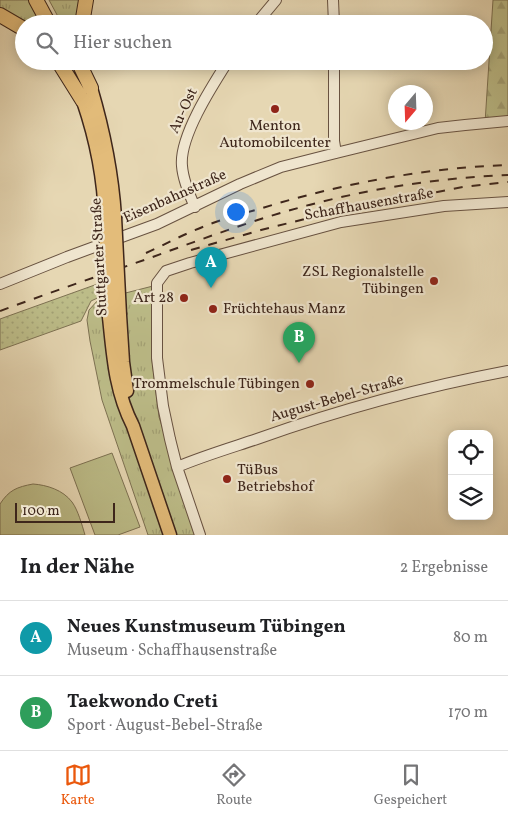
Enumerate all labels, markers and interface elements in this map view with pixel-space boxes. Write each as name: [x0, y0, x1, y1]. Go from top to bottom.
search box: [15, 15, 493, 70]
icon: search: [33, 29, 61, 57]
text: Hier suchen: [73, 30, 172, 56]
street label: Au-Ost: [164, 85, 204, 137]
north arrow: [388, 85, 433, 130]
marker: Menton Automobilcenter: [269, 103, 281, 115]
place label: Menton Automobilcenter: [219, 116, 331, 154]
street label: Eisenbahnstraße: [120, 165, 230, 229]
street label: Schaffhausenstraße: [303, 183, 435, 227]
street label: Stuttgarter Straße: [86, 197, 114, 317]
your location: [223, 199, 249, 225]
pin: A: [195, 247, 227, 288]
place label: ZSL Regionalstelle Tübingen: [302, 262, 424, 300]
marker: ZSL Regionalstelle Tübingen: [428, 275, 440, 287]
place label: Art 28: [133, 288, 174, 309]
marker: Art 28: [178, 292, 190, 304]
place label: Früchtehaus Manz: [223, 299, 345, 320]
marker: Früchtehaus Manz: [207, 303, 219, 315]
pin: B: [283, 322, 315, 363]
street label: August-Bebel-Straße: [268, 370, 406, 428]
place label: Trommelschule Tübingen: [133, 374, 300, 395]
marker: Trommelschule Tübingen: [304, 378, 316, 390]
map controls: [448, 430, 493, 520]
button: locate: [448, 430, 493, 475]
place label: TüBus Betriebshof: [237, 460, 315, 498]
marker: TüBus Betriebshof: [221, 473, 233, 485]
button: layers: [448, 475, 493, 520]
scale bar: [15, 500, 115, 523]
text: 100 m: [22, 502, 60, 521]
text: In der Nähe: [20, 553, 135, 582]
text: 2 Ergebnisse: [400, 557, 488, 579]
text: Neues Kunstmuseum Tübingen: [67, 614, 346, 640]
text: A: [30, 627, 42, 649]
text: 80 m: [453, 627, 488, 649]
text: Museum · Schaffhausenstraße: [67, 640, 277, 662]
text: Taekwondo Creti: [67, 689, 218, 715]
text: B: [31, 702, 41, 724]
text: 170 m: [448, 702, 488, 724]
text: Sport · August-Bebel-Straße: [67, 715, 263, 737]
tab: Karte: [61, 761, 95, 810]
tab: Route: [216, 761, 252, 810]
tab: Gespeichert: [374, 761, 447, 810]

